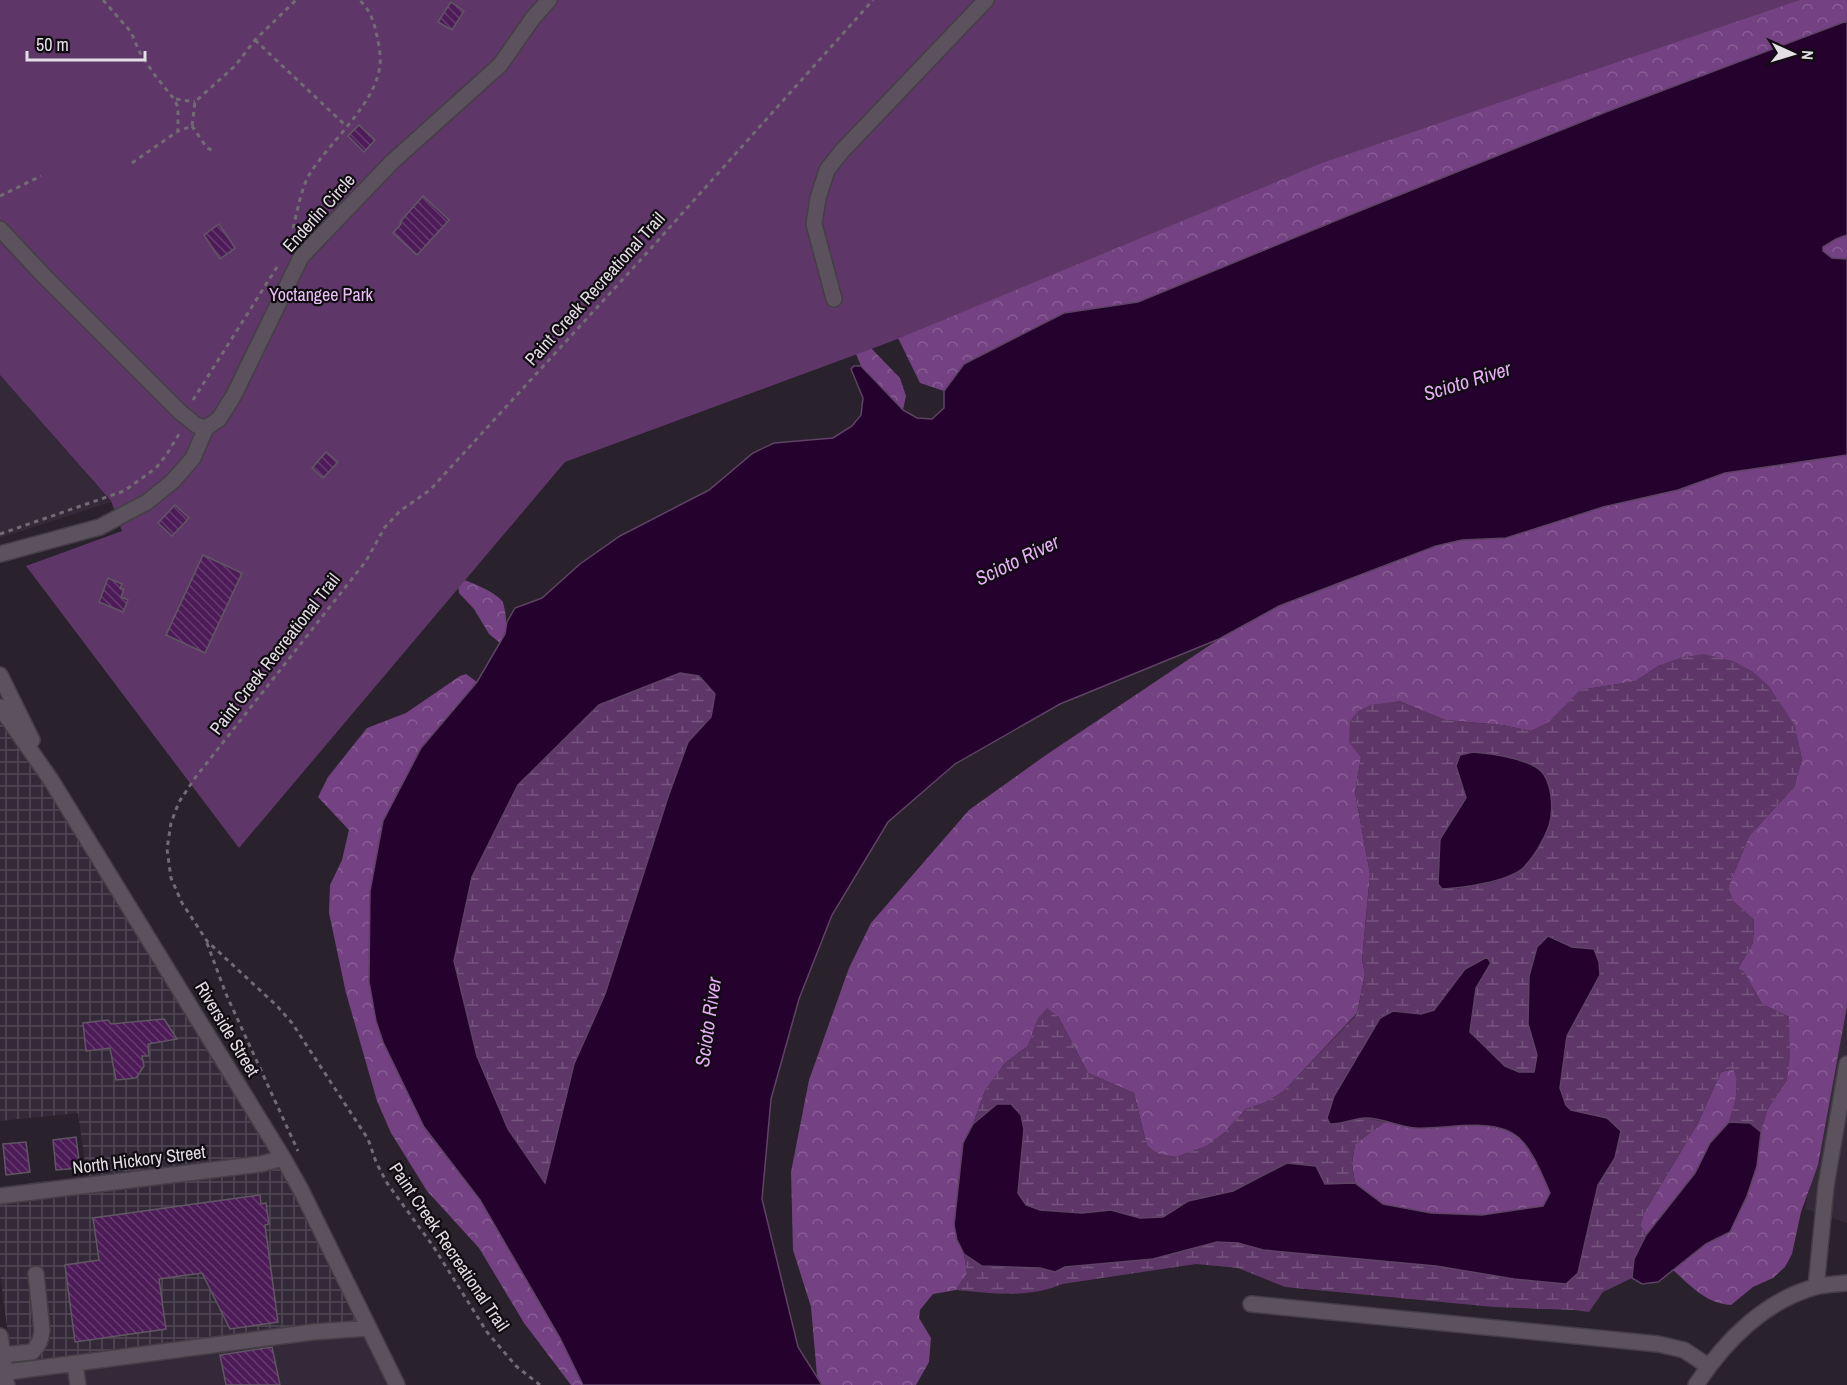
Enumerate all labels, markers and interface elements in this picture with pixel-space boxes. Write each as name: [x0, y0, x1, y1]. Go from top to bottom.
scale bar: [27, 24, 146, 62]
north arrow: [1763, 24, 1823, 84]
text: 50 m: [36, 32, 69, 57]
text: N: [1797, 50, 1819, 61]
street label: Enderlin Circle: [277, 168, 361, 257]
street label: Paint Creek Recreational Trail: [519, 207, 670, 371]
park label: Yoctangee Park: [269, 282, 374, 307]
water label: Scioto River: [1420, 354, 1514, 407]
water label: Scioto River: [970, 527, 1064, 591]
street label: Paint Creek Recreational Trail: [204, 568, 346, 740]
water label: Scioto River: [688, 975, 727, 1068]
street label: Riverside Street: [189, 977, 266, 1081]
street label: North Hickory Street: [71, 1139, 207, 1180]
street label: Paint Creek Recreational Trail: [384, 1157, 515, 1336]

